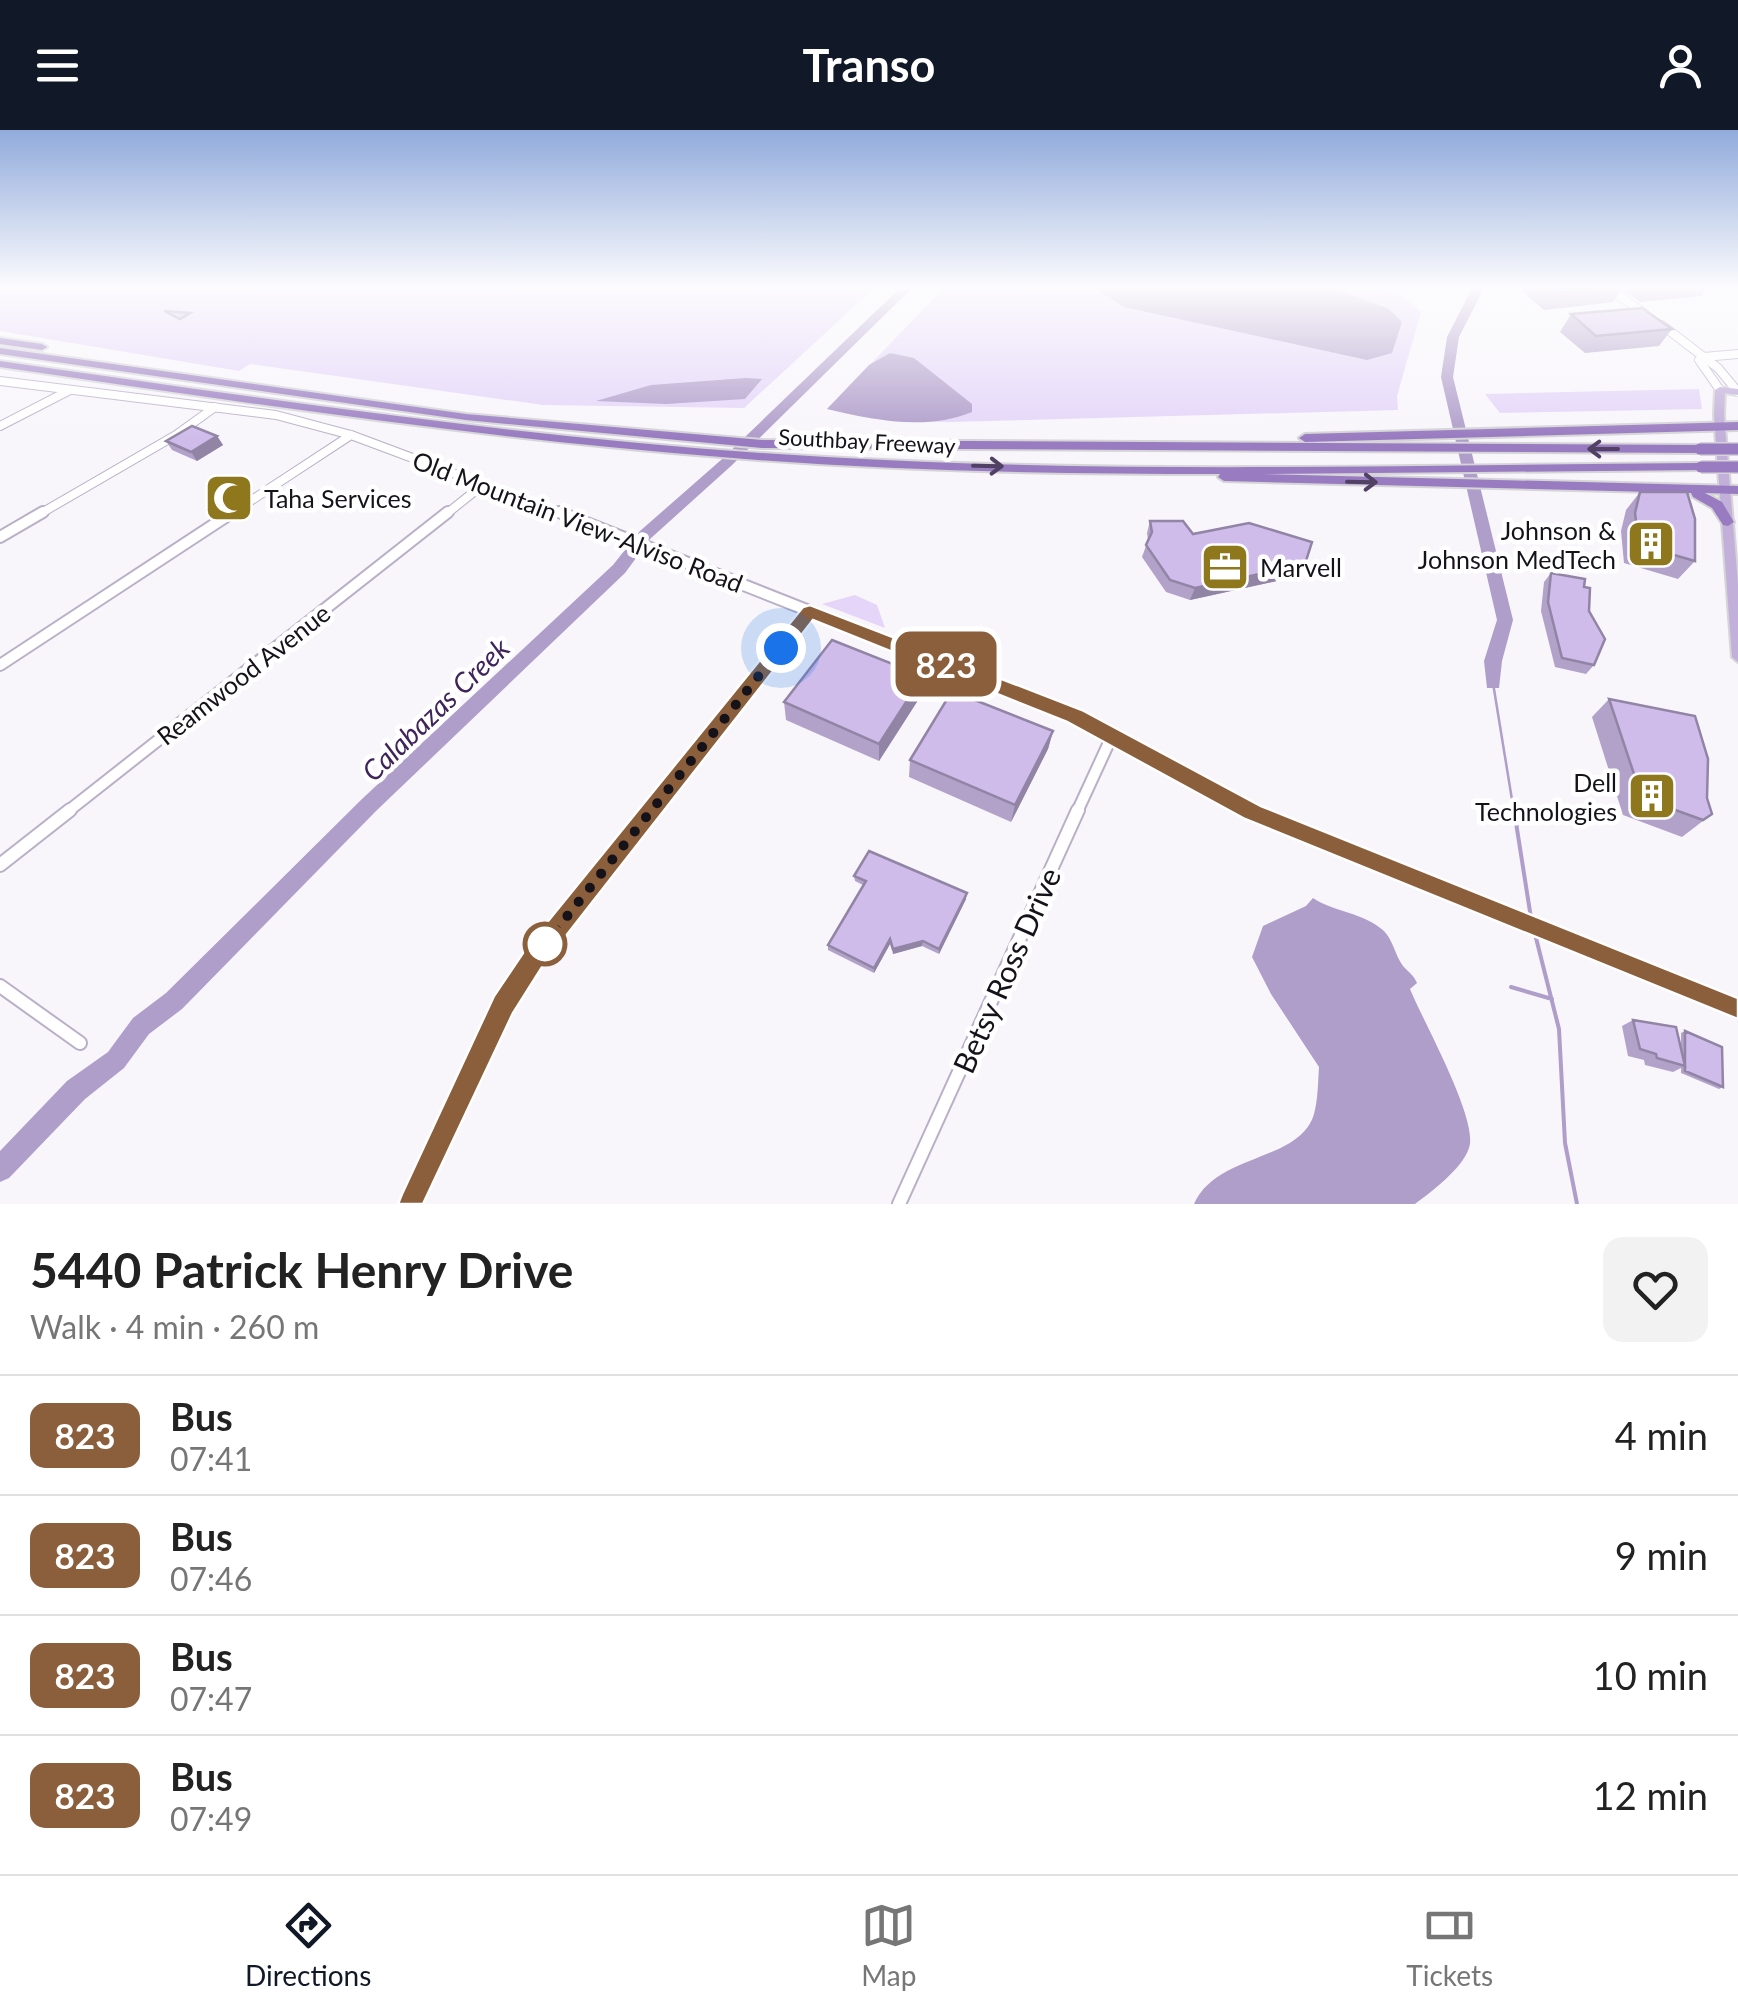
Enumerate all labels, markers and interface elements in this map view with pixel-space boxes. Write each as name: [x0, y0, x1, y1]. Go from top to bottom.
icon: menu: [30, 38, 85, 93]
text: Transo: [803, 38, 935, 92]
icon: person: [1653, 38, 1708, 93]
street label: Southbay Freeway: [778, 423, 957, 459]
one-way arrow: [1587, 439, 1619, 458]
street label: Old Mountain View-Alviso Road: [409, 444, 747, 598]
one-way arrow: [972, 457, 1004, 476]
mosque icon: Taha Services: [203, 472, 255, 524]
one-way arrow: [1345, 473, 1377, 492]
place label: Taha Services: [264, 483, 412, 513]
place label: Johnson & Johnson MedTech: [1418, 515, 1616, 574]
building icon: Johnson & Johnson MedTech: [1625, 518, 1677, 570]
office icon: Marvell: [1199, 541, 1251, 593]
place label: Marvell: [1260, 552, 1342, 582]
street label: Reamwood Avenue: [151, 597, 335, 751]
your location: [756, 623, 806, 673]
water label: Calabazas Creek: [354, 630, 516, 788]
line badge: 823: [888, 632, 1004, 696]
text: 823: [916, 643, 976, 685]
place label: Dell Technologies: [1475, 767, 1617, 826]
building icon: Dell Technologies: [1626, 770, 1678, 822]
street label: Betsy Ross Drive: [945, 862, 1067, 1078]
unlabelled marker: [524, 923, 566, 965]
button: heart: [1603, 1237, 1708, 1342]
text: 5440 Patrick Henry Drive: [30, 1241, 573, 1298]
text: Walk · 4 min · 260 m: [30, 1307, 319, 1346]
text: Bus: [170, 1393, 233, 1439]
text: 4 min: [1615, 1412, 1708, 1458]
text: 823: [55, 1414, 115, 1456]
text: 07:41: [170, 1439, 252, 1478]
text: Bus: [170, 1513, 233, 1559]
text: 9 min: [1615, 1532, 1708, 1578]
text: 823: [55, 1534, 115, 1576]
text: 07:46: [170, 1559, 252, 1598]
text: Bus: [170, 1633, 233, 1679]
text: 10 min: [1593, 1652, 1708, 1698]
text: 823: [55, 1654, 115, 1696]
text: 07:47: [170, 1679, 252, 1718]
text: Bus: [170, 1753, 233, 1799]
text: 12 min: [1593, 1772, 1708, 1818]
text: 823: [55, 1774, 115, 1816]
text: 07:49: [170, 1799, 252, 1838]
tab: Directions: [245, 1898, 371, 1992]
tab: Map: [861, 1898, 916, 1992]
tab: Tickets: [1406, 1898, 1493, 1992]

